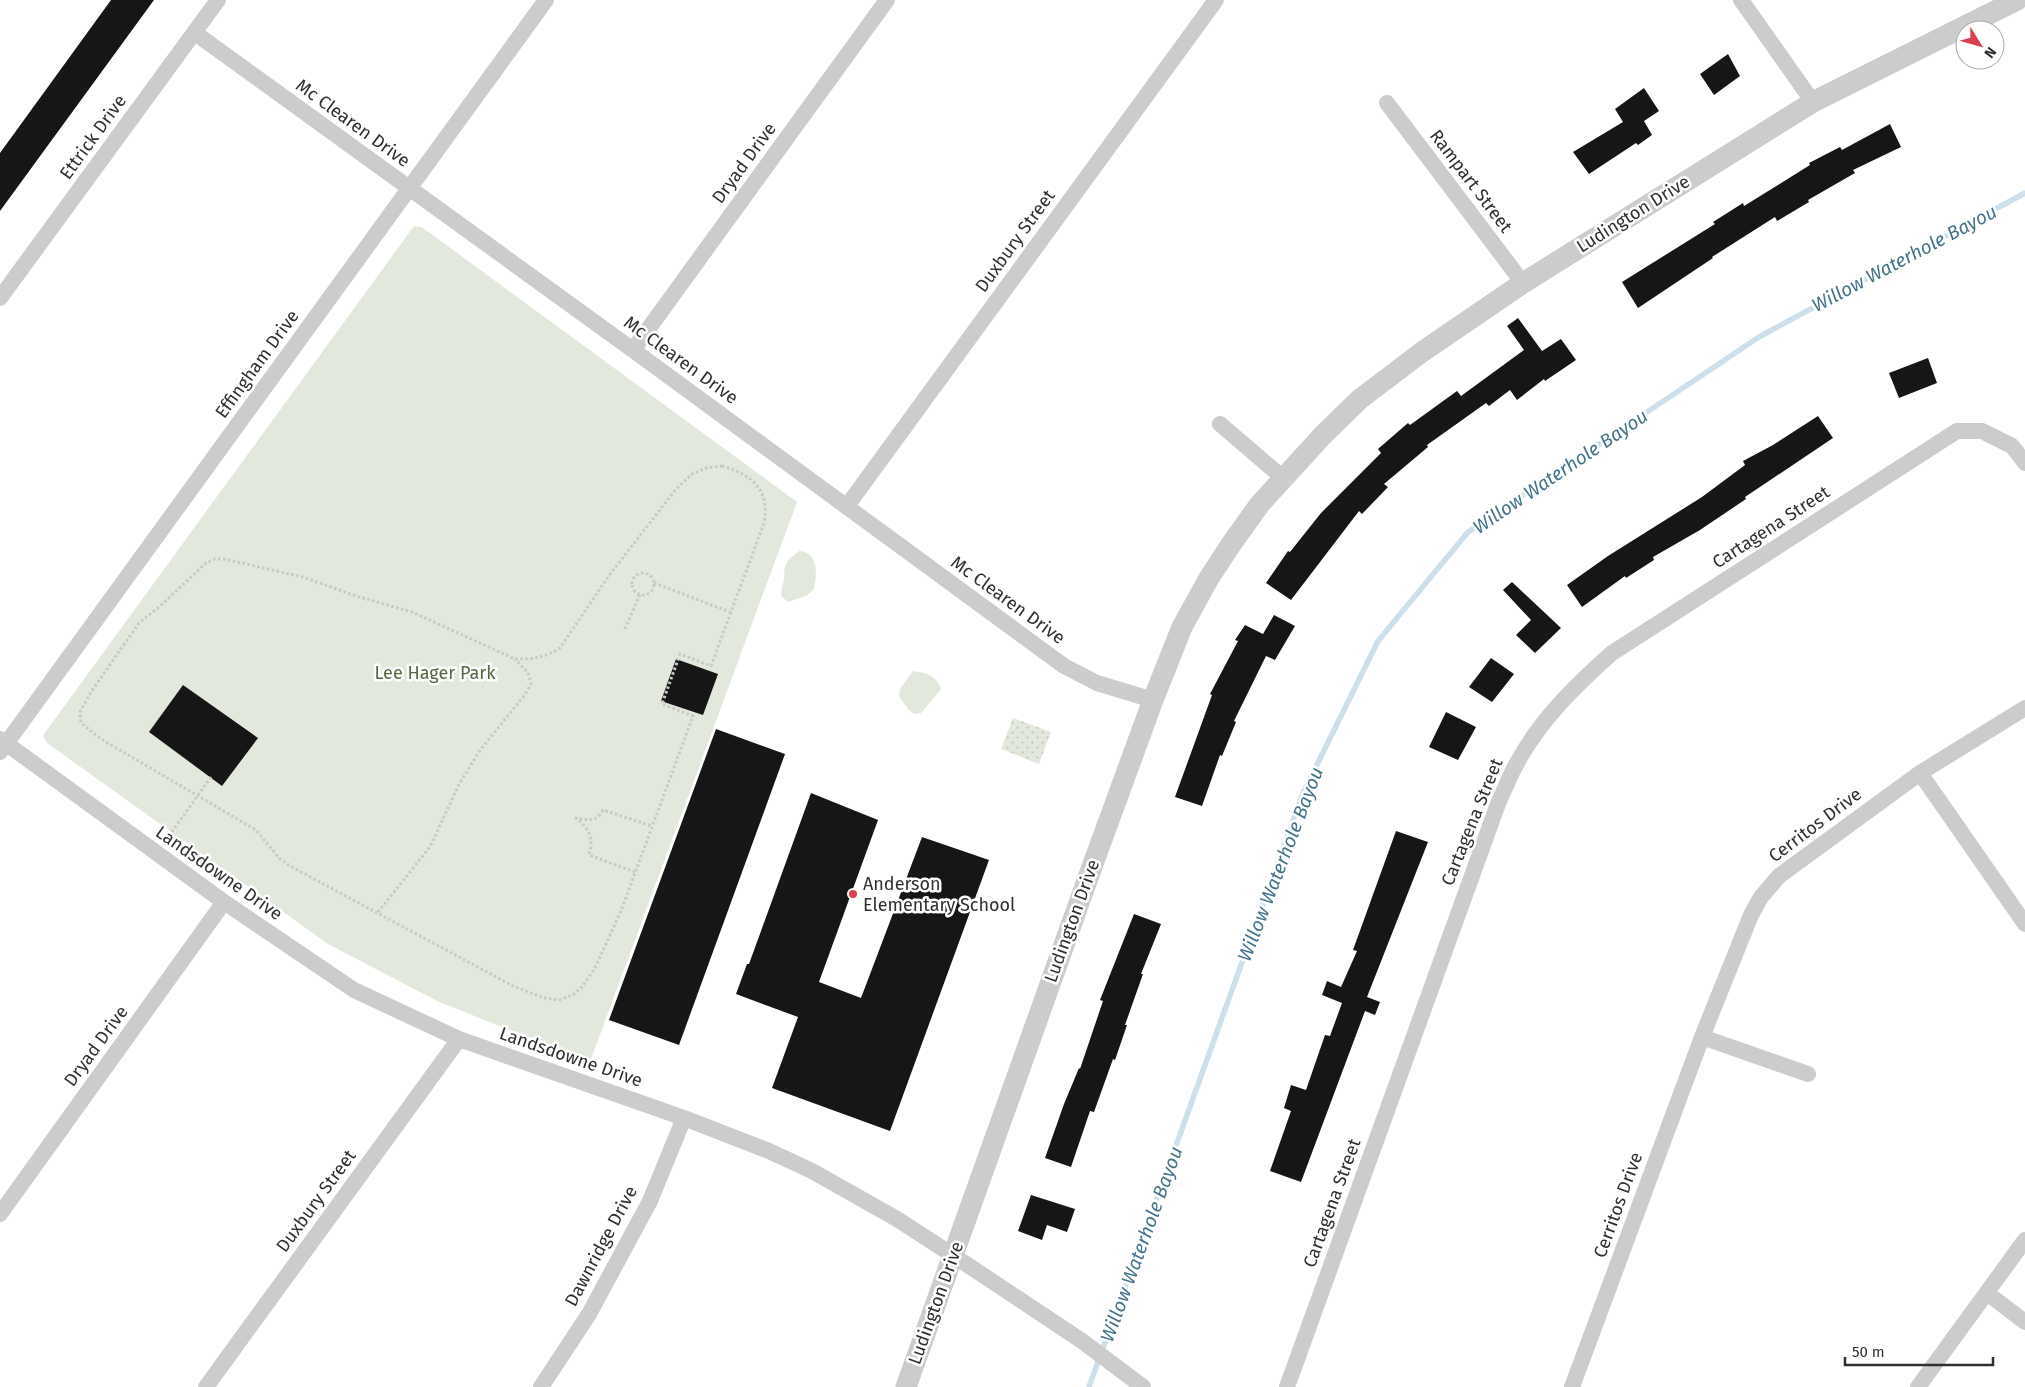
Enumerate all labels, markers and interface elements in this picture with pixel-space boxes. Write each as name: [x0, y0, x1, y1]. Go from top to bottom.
north arrow: [1955, 20, 2005, 70]
text: N: [1980, 44, 2000, 61]
street label: Mc Clearen Drive: [292, 74, 414, 172]
street label: Ettrick Drive: [55, 90, 131, 184]
street label: Dryad Drive: [707, 118, 781, 208]
street label: Rampart Street: [1425, 125, 1517, 237]
street label: Ludington Drive: [1572, 170, 1694, 258]
street label: Duxbury Street: [970, 185, 1060, 297]
water label: Willow Waterhole Bayou: [1808, 200, 2001, 317]
street label: Effingham Drive: [210, 306, 304, 422]
street label: Mc Clearen Drive: [620, 311, 742, 409]
water label: Willow Waterhole Bayou: [1468, 404, 1652, 539]
street label: Cartagena Street: [1708, 481, 1834, 573]
street label: Mc Clearen Drive: [947, 551, 1069, 649]
park label: Lee Hager Park: [375, 662, 496, 684]
street label: Cartagena Street: [1436, 755, 1508, 889]
water label: Willow Waterhole Bayou: [1233, 764, 1328, 965]
street label: Cerritos Drive: [1764, 783, 1866, 867]
street label: Landsdowne Drive: [151, 821, 287, 925]
street label: Ludington Drive: [1040, 857, 1104, 985]
place label: Anderson Elementary School: [863, 873, 1015, 916]
marker: Anderson Elementary School: [847, 888, 859, 900]
street label: Dryad Drive: [59, 1001, 133, 1091]
street label: Landsdowne Drive: [497, 1022, 645, 1092]
street label: Cartagena Street: [1298, 1135, 1366, 1270]
water label: Willow Waterhole Bayou: [1095, 1143, 1188, 1345]
street label: Duxbury Street: [271, 1145, 361, 1257]
street label: Cerritos Drive: [1589, 1149, 1647, 1261]
street label: Dawnridge Drive: [560, 1182, 642, 1310]
street label: Ludington Drive: [904, 1239, 968, 1367]
scale bar: [1845, 1334, 1992, 1366]
text: 50 m: [1852, 1343, 1885, 1361]

